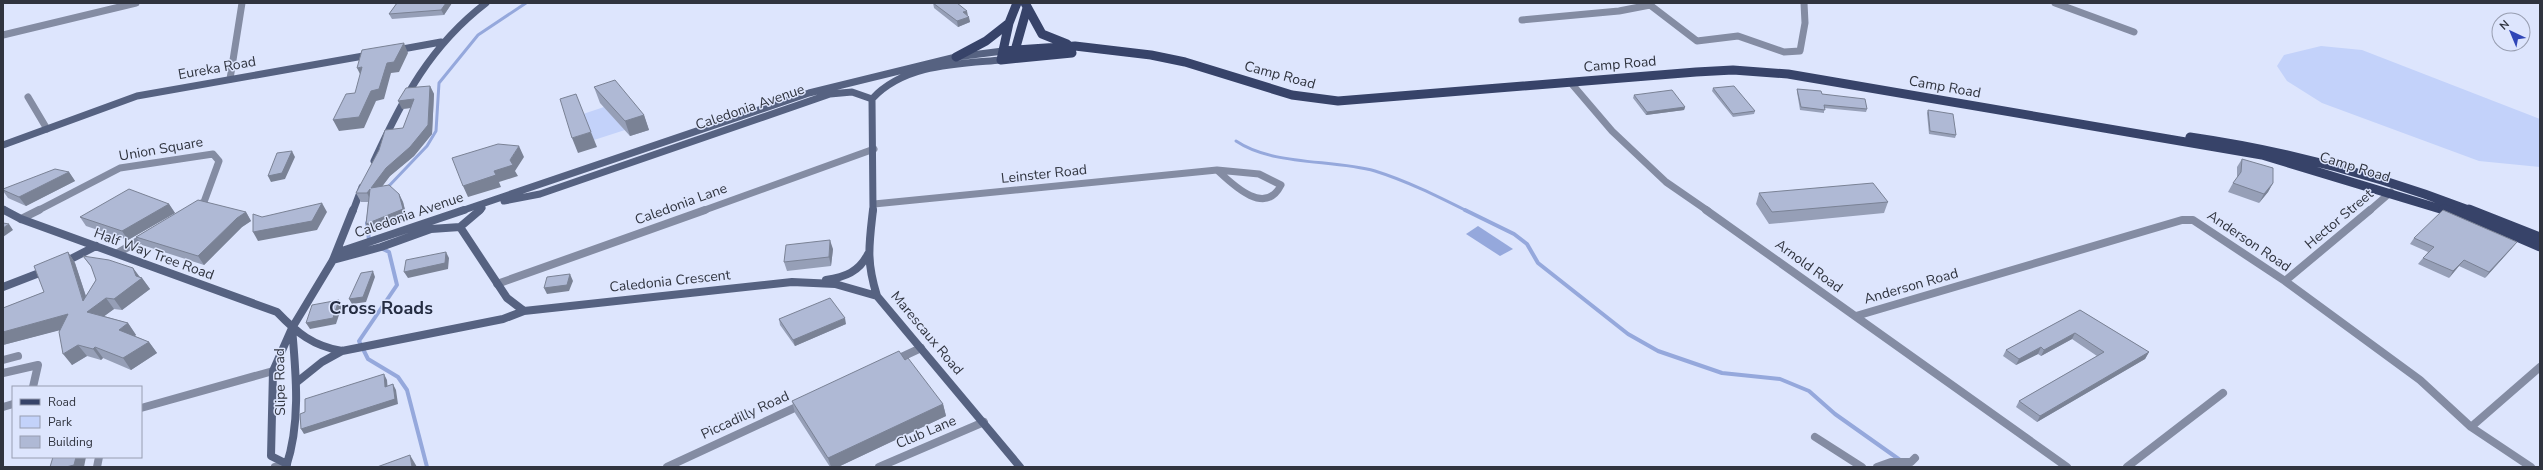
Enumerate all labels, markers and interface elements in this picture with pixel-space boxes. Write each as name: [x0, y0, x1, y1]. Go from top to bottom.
north arrow: [2491, 12, 2531, 52]
text: N: [2496, 17, 2513, 33]
street label: Camp Road: [1583, 51, 1657, 77]
street label: Eureka Road: [176, 52, 258, 84]
street label: Camp Road: [1242, 56, 1318, 94]
street label: Camp Road: [1907, 71, 1983, 103]
street label: Caledonia Avenue: [693, 79, 807, 135]
street label: Union Square: [117, 132, 205, 166]
street label: Camp Road: [2317, 147, 2393, 187]
street label: Leinster Road: [1000, 160, 1088, 188]
street label: Caledonia Lane: [632, 179, 730, 229]
street label: Hector Street: [2301, 185, 2377, 253]
street label: Caledonia Avenue: [352, 187, 466, 243]
street label: Anderson Road: [2203, 206, 2295, 276]
street label: Half Way Tree Road: [91, 223, 217, 285]
street label: Arnold Road: [1771, 235, 1847, 297]
street label: Anderson Road: [1862, 263, 1960, 309]
street label: Caledonia Crescent: [609, 265, 731, 297]
street label: Marescaux Road: [886, 287, 968, 379]
district label: Cross Roads: [329, 296, 433, 320]
street label: Slipe Road: [270, 348, 290, 416]
legend: [12, 386, 142, 458]
street label: Piccadilly Road: [698, 386, 792, 444]
text: Road: [48, 394, 76, 410]
street label: Club Lane: [893, 411, 959, 453]
text: Park: [48, 414, 73, 430]
text: Building: [48, 434, 93, 450]

